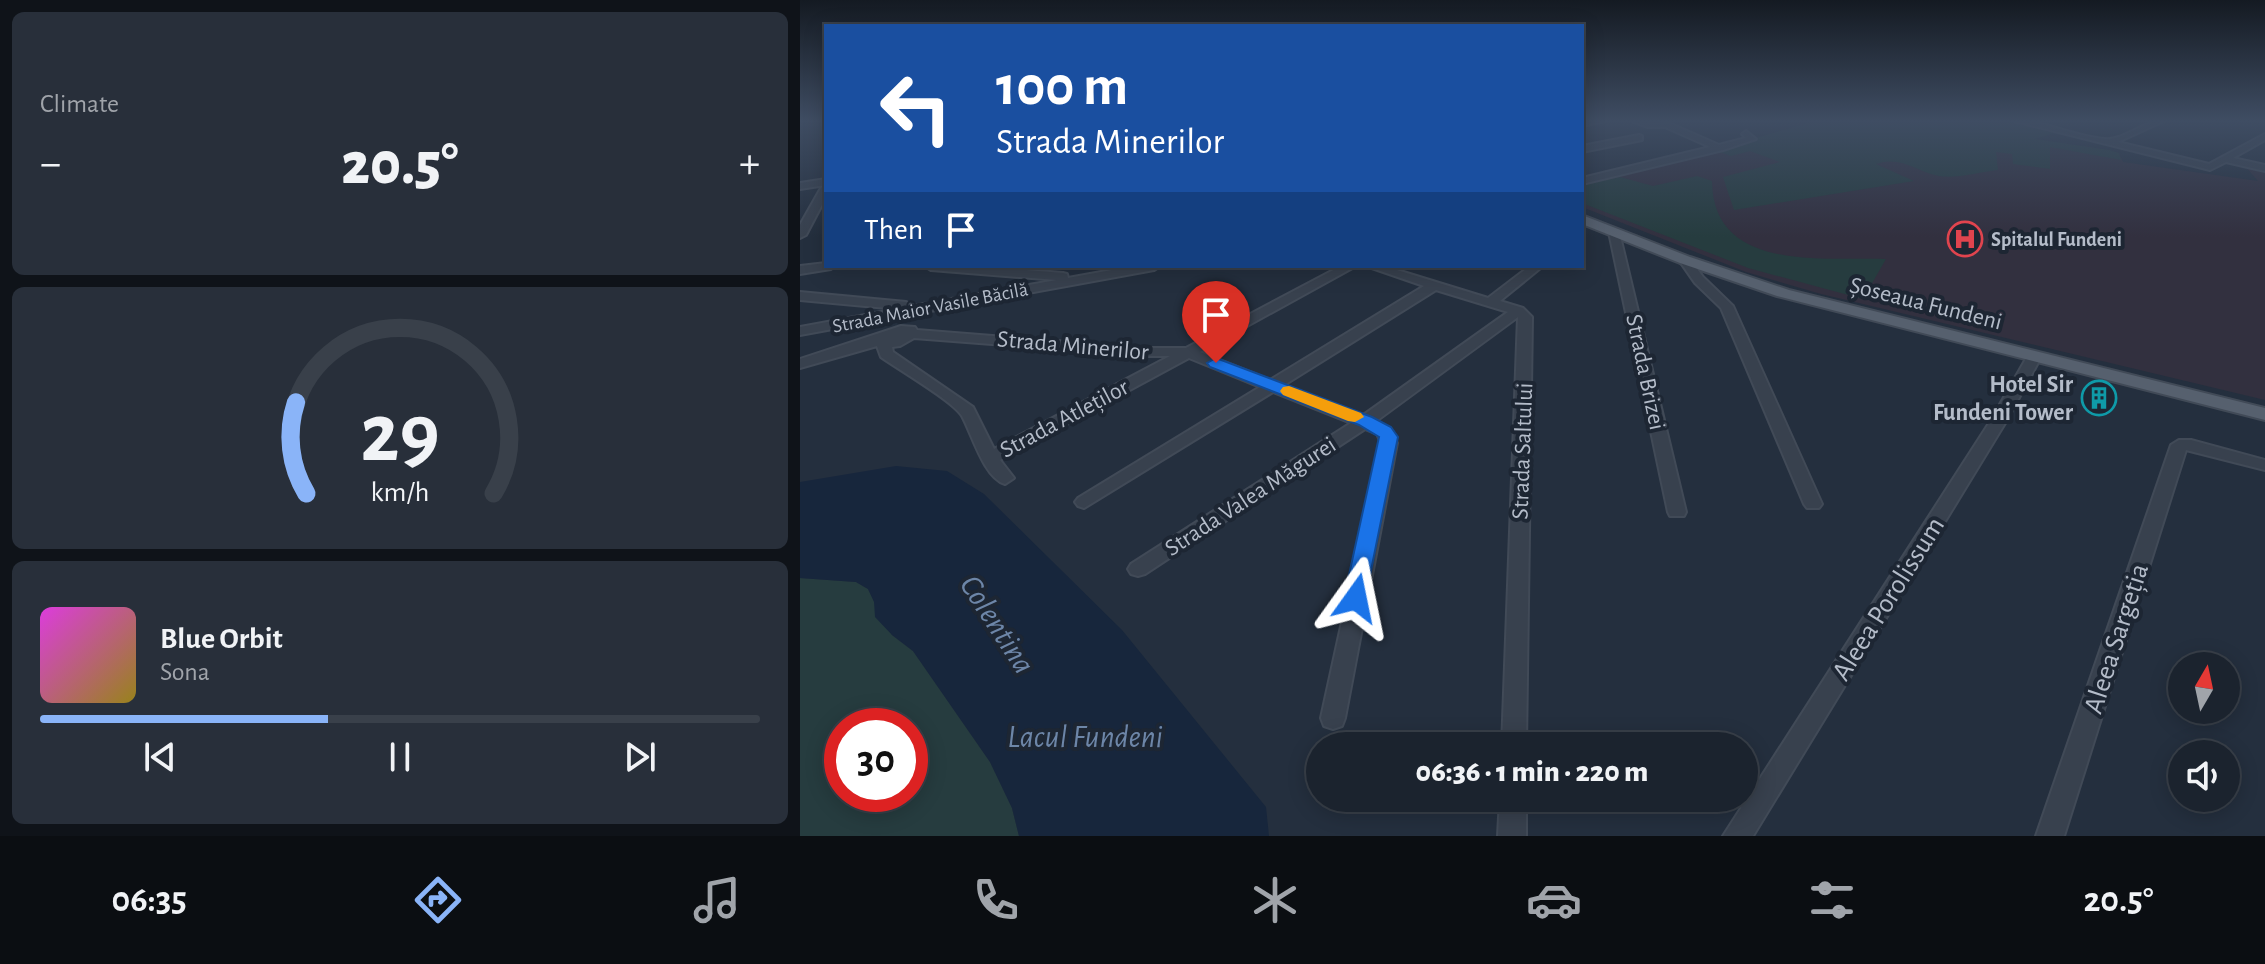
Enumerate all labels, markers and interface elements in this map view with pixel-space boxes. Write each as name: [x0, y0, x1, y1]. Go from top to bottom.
icon: left: [864, 56, 968, 160]
text: 100 m: [996, 59, 1128, 115]
text: Climate: [40, 91, 119, 117]
text: Strada Minerilor: [996, 124, 1224, 160]
text: 20.5°: [341, 135, 459, 195]
text: −: [40, 142, 61, 186]
text: +: [739, 142, 760, 186]
icon: arrive: [939, 208, 983, 252]
text: Then: [864, 215, 923, 245]
hospital icon: Spitalul Fundeni: [1946, 220, 1984, 258]
place label: Spitalul Fundeni: [1991, 230, 2122, 250]
street label: Șoseaua Fundeni: [1847, 273, 2004, 335]
street label: Strada Maior Vasile Băcilă: [831, 279, 1030, 337]
pin: [1182, 281, 1250, 363]
icon: arrive: [1194, 293, 1238, 337]
street label: Strada Brizei: [1621, 312, 1669, 432]
street label: Strada Minerilor: [996, 327, 1150, 365]
place label: Hotel Sir Fundeni Tower: [1933, 373, 2074, 425]
street label: Strada Atleților: [996, 375, 1133, 464]
building icon: Hotel Sir Fundeni Tower: [2080, 379, 2118, 417]
street label: Strada Saltului: [1509, 382, 1537, 520]
text: 29: [360, 393, 440, 477]
street label: Strada Valea Măgurei: [1161, 433, 1340, 561]
text: km/h: [371, 478, 429, 507]
street label: Aleea Porolissum: [1827, 512, 1950, 686]
position arrow: [1314, 556, 1398, 640]
street label: Aleea Sargeția: [2079, 560, 2155, 717]
water label: Colentina: [954, 570, 1041, 679]
text: Blue Orbit: [160, 624, 283, 654]
north arrow: [2168, 652, 2240, 724]
map controls: [2168, 652, 2240, 812]
text: Sona: [160, 659, 210, 685]
speed limit sign: 30: [824, 708, 928, 812]
water label: Lacul Fundeni: [1007, 721, 1163, 753]
icon: previous: [138, 735, 182, 779]
icon: pause: [378, 735, 422, 779]
icon: next: [618, 735, 662, 779]
button: sound: [2168, 740, 2240, 812]
text: 06:36 · 1 min · 220 m: [1416, 757, 1648, 787]
icon: directions: [410, 872, 466, 928]
icon: music: [689, 872, 745, 928]
icon: phone: [968, 872, 1024, 928]
icon: climate: [1247, 872, 1303, 928]
icon: car: [1526, 872, 1582, 928]
icon: filters: [1804, 872, 1860, 928]
text: 06:35: [111, 882, 187, 918]
text: 20.5°: [2083, 882, 2153, 918]

